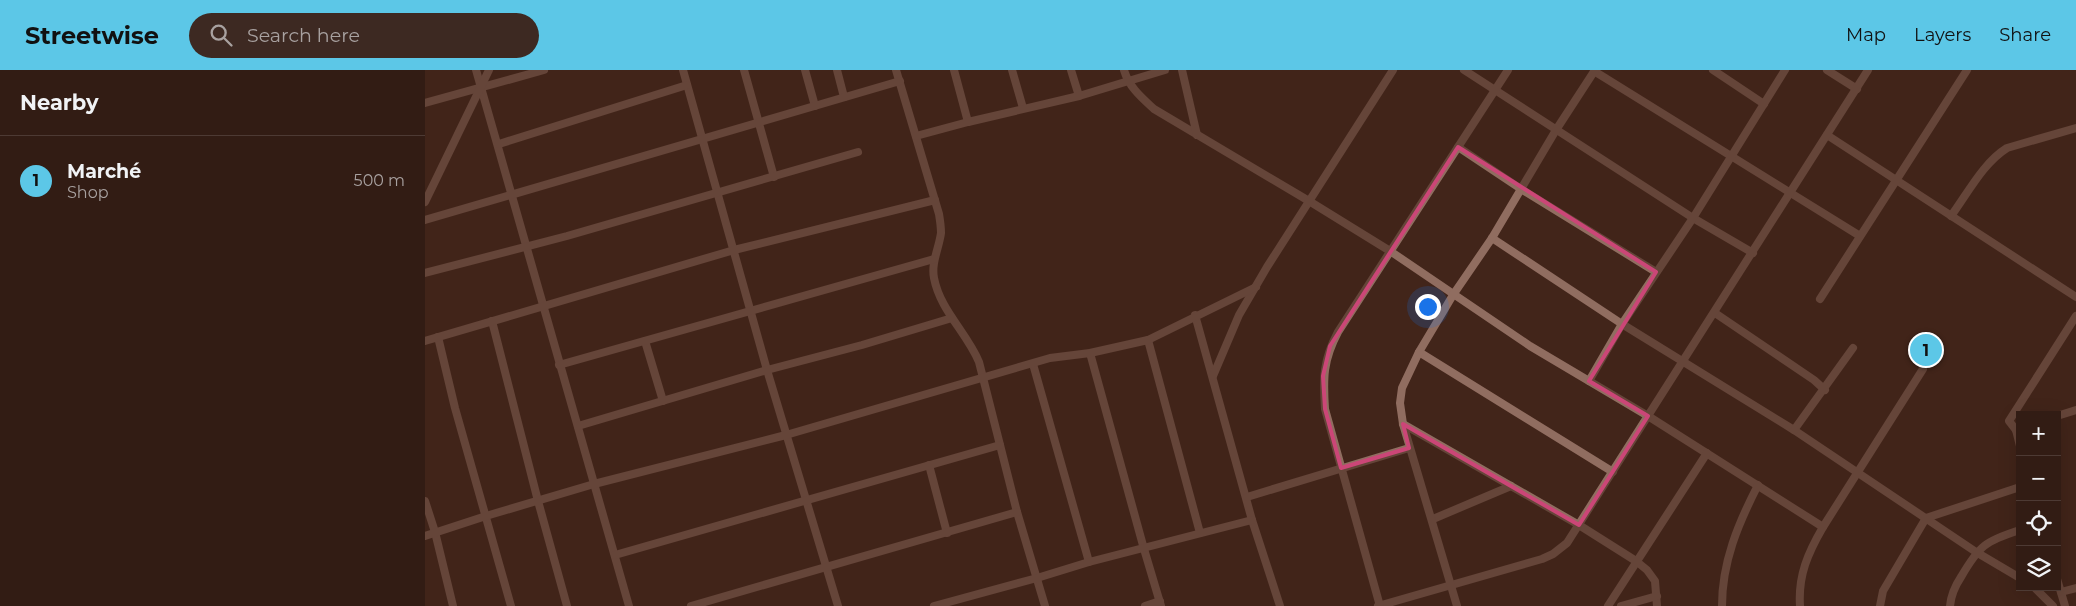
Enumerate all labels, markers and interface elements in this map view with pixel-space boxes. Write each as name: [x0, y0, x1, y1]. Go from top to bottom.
search box: [189, 13, 539, 58]
text: Streetwise: [25, 21, 159, 50]
icon: search: [207, 21, 235, 49]
text: Search here: [247, 24, 360, 47]
text: Map: [1846, 24, 1886, 46]
text: Layers: [1914, 24, 1971, 46]
text: Share: [1999, 24, 2051, 46]
text: Nearby: [20, 90, 99, 115]
text: Marché: [67, 160, 141, 183]
text: 1: [33, 171, 39, 190]
text: 500 m: [354, 171, 405, 190]
text: Shop: [67, 183, 109, 202]
your location: [1415, 294, 1441, 320]
pin: 1: [1910, 331, 1942, 369]
map controls: [2016, 411, 2061, 591]
button: +: [2016, 411, 2061, 456]
button: −: [2016, 456, 2061, 501]
button: locate: [2016, 501, 2061, 546]
button: layers: [2016, 546, 2061, 591]

